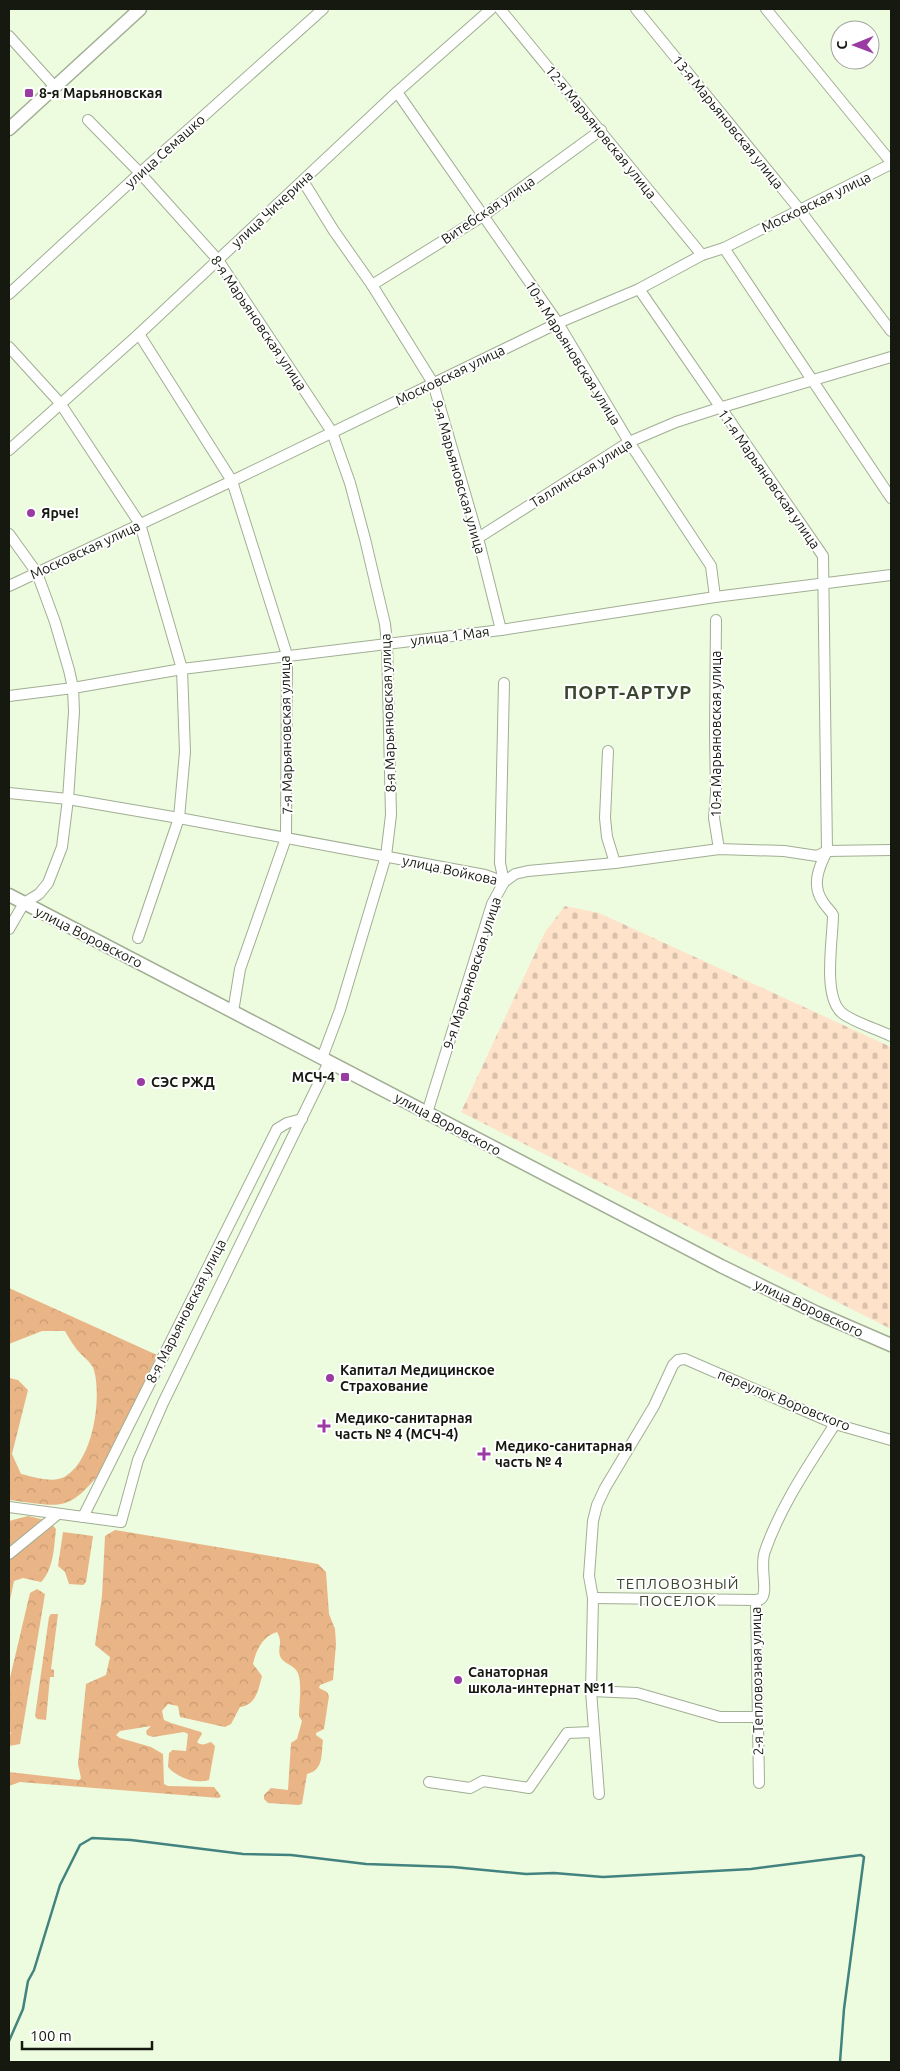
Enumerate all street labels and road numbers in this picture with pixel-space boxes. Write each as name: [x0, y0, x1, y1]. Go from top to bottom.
street label: 13-я Марьяновская улица: [669, 52, 787, 192]
street label: 12-я Марьяновская улица: [542, 62, 660, 202]
street label: улица Семашко: [122, 111, 208, 191]
street label: улица Чичерина: [228, 167, 316, 251]
street label: Московская улица: [759, 169, 873, 235]
street label: Витебская улица: [438, 173, 538, 247]
street label: 8-я Марьяновская улица: [208, 253, 310, 393]
street label: 10-я Марьяновская улица: [522, 278, 624, 428]
street label: Московская улица: [393, 342, 507, 408]
street label: 9-я Марьяновская улица: [429, 398, 489, 556]
street label: 11-я Марьяновская улица: [715, 406, 823, 552]
street label: Таллинская улица: [527, 435, 635, 511]
street label: Московская улица: [27, 517, 143, 583]
street label: улица 1 Мая: [410, 623, 490, 649]
street label: 8-я Марьяновская улица: [377, 633, 399, 793]
street label: 10-я Марьяновская улица: [708, 651, 724, 817]
street label: 7-я Марьяновская улица: [277, 655, 295, 815]
street label: улица Войкова: [401, 852, 499, 888]
street label: 9-я Марьяновская улица: [440, 895, 504, 1051]
street label: улица Воровского: [33, 903, 145, 971]
street label: улица Воровского: [392, 1089, 504, 1159]
street label: 8-я Марьяновская улица: [143, 1236, 229, 1386]
street label: улица Воровского: [752, 1276, 866, 1340]
street label: переулок Воровского: [715, 1366, 853, 1434]
street label: 2-я Тепловозная улица: [748, 1606, 766, 1756]

